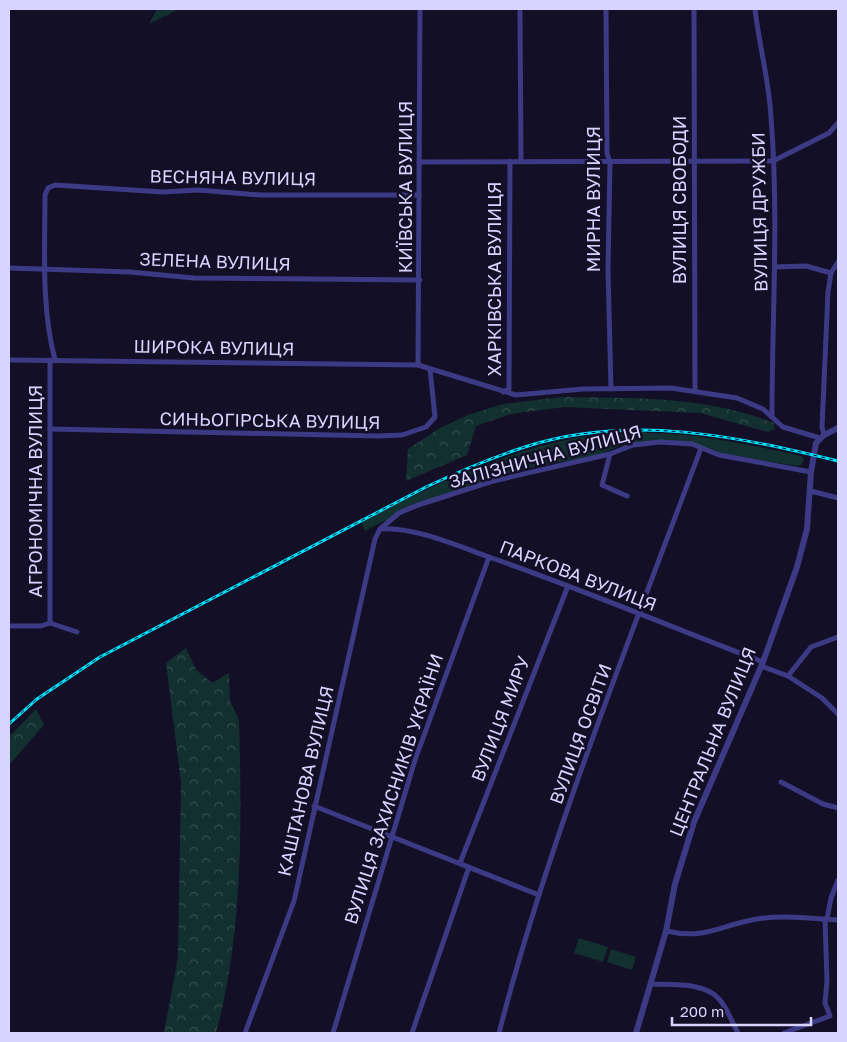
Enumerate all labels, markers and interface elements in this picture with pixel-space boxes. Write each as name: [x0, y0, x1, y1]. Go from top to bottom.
street label: КИЇВСЬКА ВУЛИЦЯ: [394, 101, 416, 273]
street label: ВУЛИЦЯ СВОБОДИ: [668, 116, 690, 284]
street label: МИРНА ВУЛИЦЯ: [582, 126, 604, 272]
street label: ВУЛИЦЯ ДРУЖБИ: [747, 132, 771, 292]
street label: ВЕСНЯНА ВУЛИЦЯ: [150, 165, 316, 189]
street label: ХАРКІВСЬКА ВУЛИЦЯ: [483, 182, 505, 376]
street label: ЗЕЛЕНА ВУЛИЦЯ: [139, 247, 291, 275]
street label: ШИРОКА ВУЛИЦЯ: [133, 335, 295, 359]
street label: АГРОНОМІЧНА ВУЛИЦЯ: [24, 385, 46, 597]
street label: СИНЬОГІРСЬКА ВУЛИЦЯ: [159, 407, 381, 433]
street label: ЗАЛІЗНИЧНА ВУЛИЦЯ: [446, 420, 643, 492]
street label: ПАРКОВА ВУЛИЦЯ: [497, 535, 660, 615]
street label: ЦЕНТРАЛЬНА ВУЛИЦЯ: [664, 644, 760, 840]
street label: ВУЛИЦЯ ЗАХИСНИКІВ УКРАЇНИ: [339, 651, 447, 927]
street label: ВУЛИЦЯ МИРУ: [466, 653, 534, 784]
street label: ВУЛИЦЯ ОСВІТИ: [544, 660, 616, 807]
street label: КАШТАНОВА ВУЛИЦЯ: [272, 683, 338, 878]
scale bar: [672, 994, 811, 1026]
text: 200 m: [680, 1002, 724, 1020]

